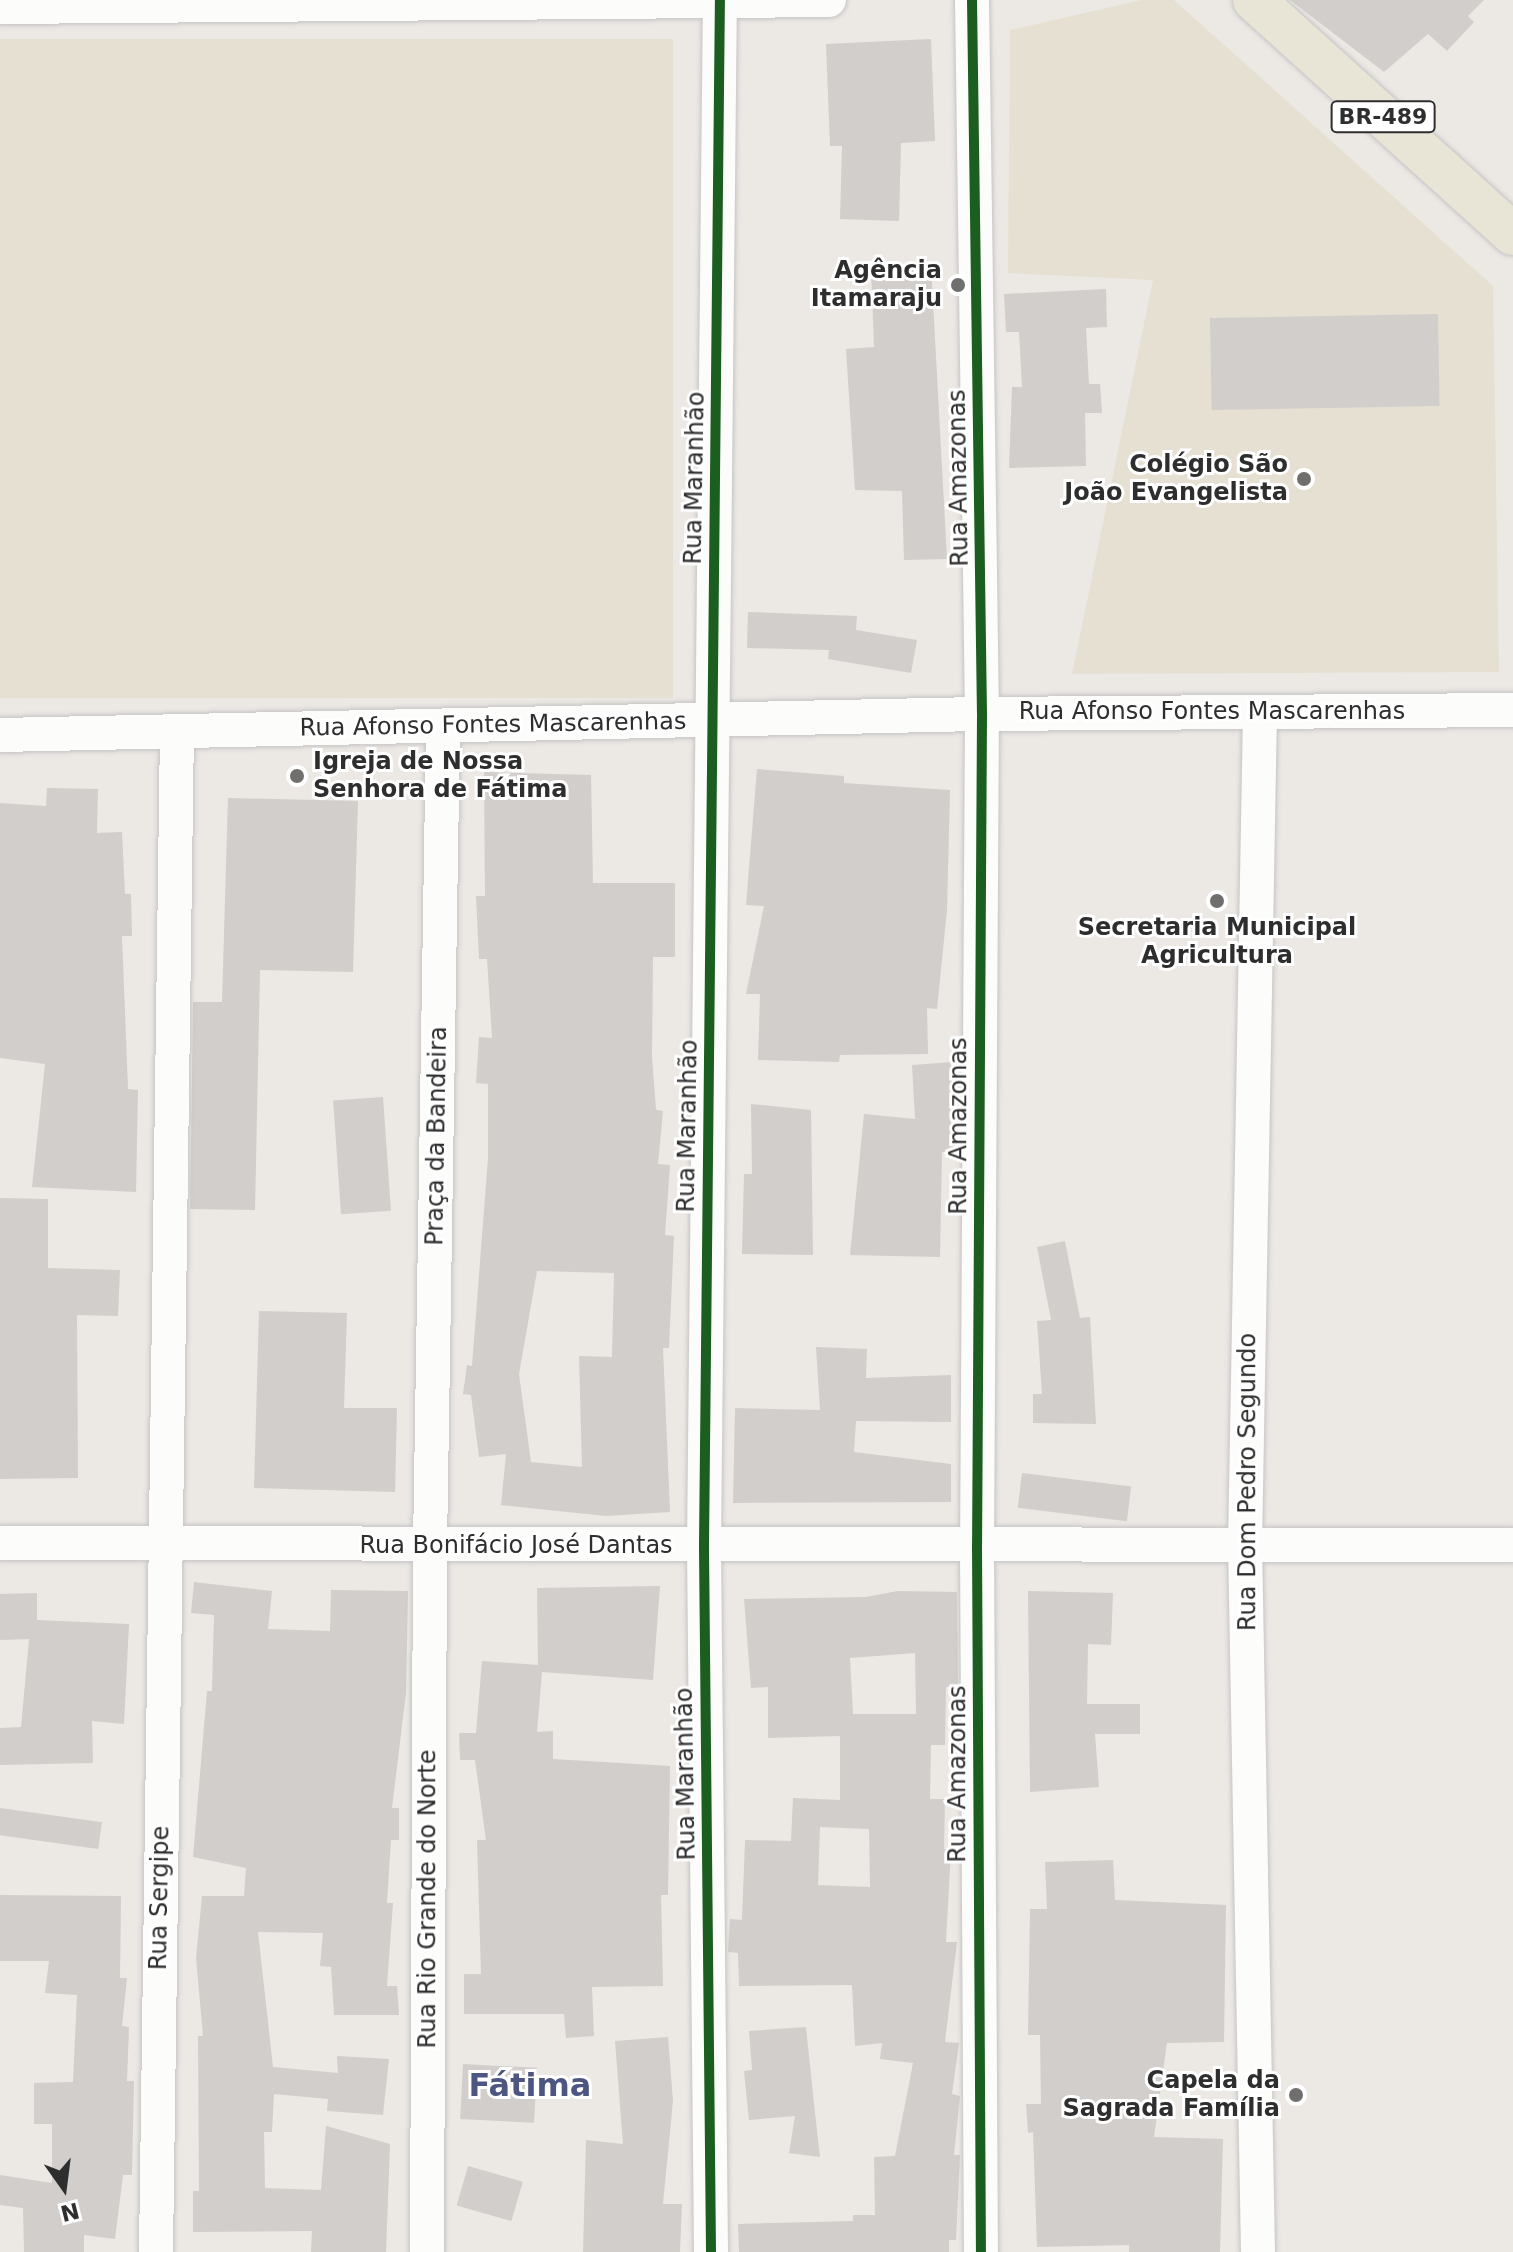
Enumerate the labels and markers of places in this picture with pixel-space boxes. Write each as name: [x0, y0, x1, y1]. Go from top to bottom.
place label: Agência Itamaraju: [811, 257, 942, 313]
marker: Agência Itamaraju: [949, 276, 967, 294]
place label: Colégio São João Evangelista: [1064, 451, 1288, 507]
marker: Colégio São João Evangelista: [1295, 470, 1313, 488]
place label: Igreja de Nossa Senhora de Fátima: [313, 748, 568, 804]
marker: Igreja de Nossa Senhora de Fátima: [288, 767, 306, 785]
marker: Secretaria Municipal Agricultura: [1208, 892, 1226, 910]
place label: Secretaria Municipal Agricultura: [1078, 914, 1356, 970]
place label: Capela da Sagrada Família: [1063, 2067, 1280, 2123]
marker: Capela da Sagrada Família: [1287, 2086, 1305, 2104]

